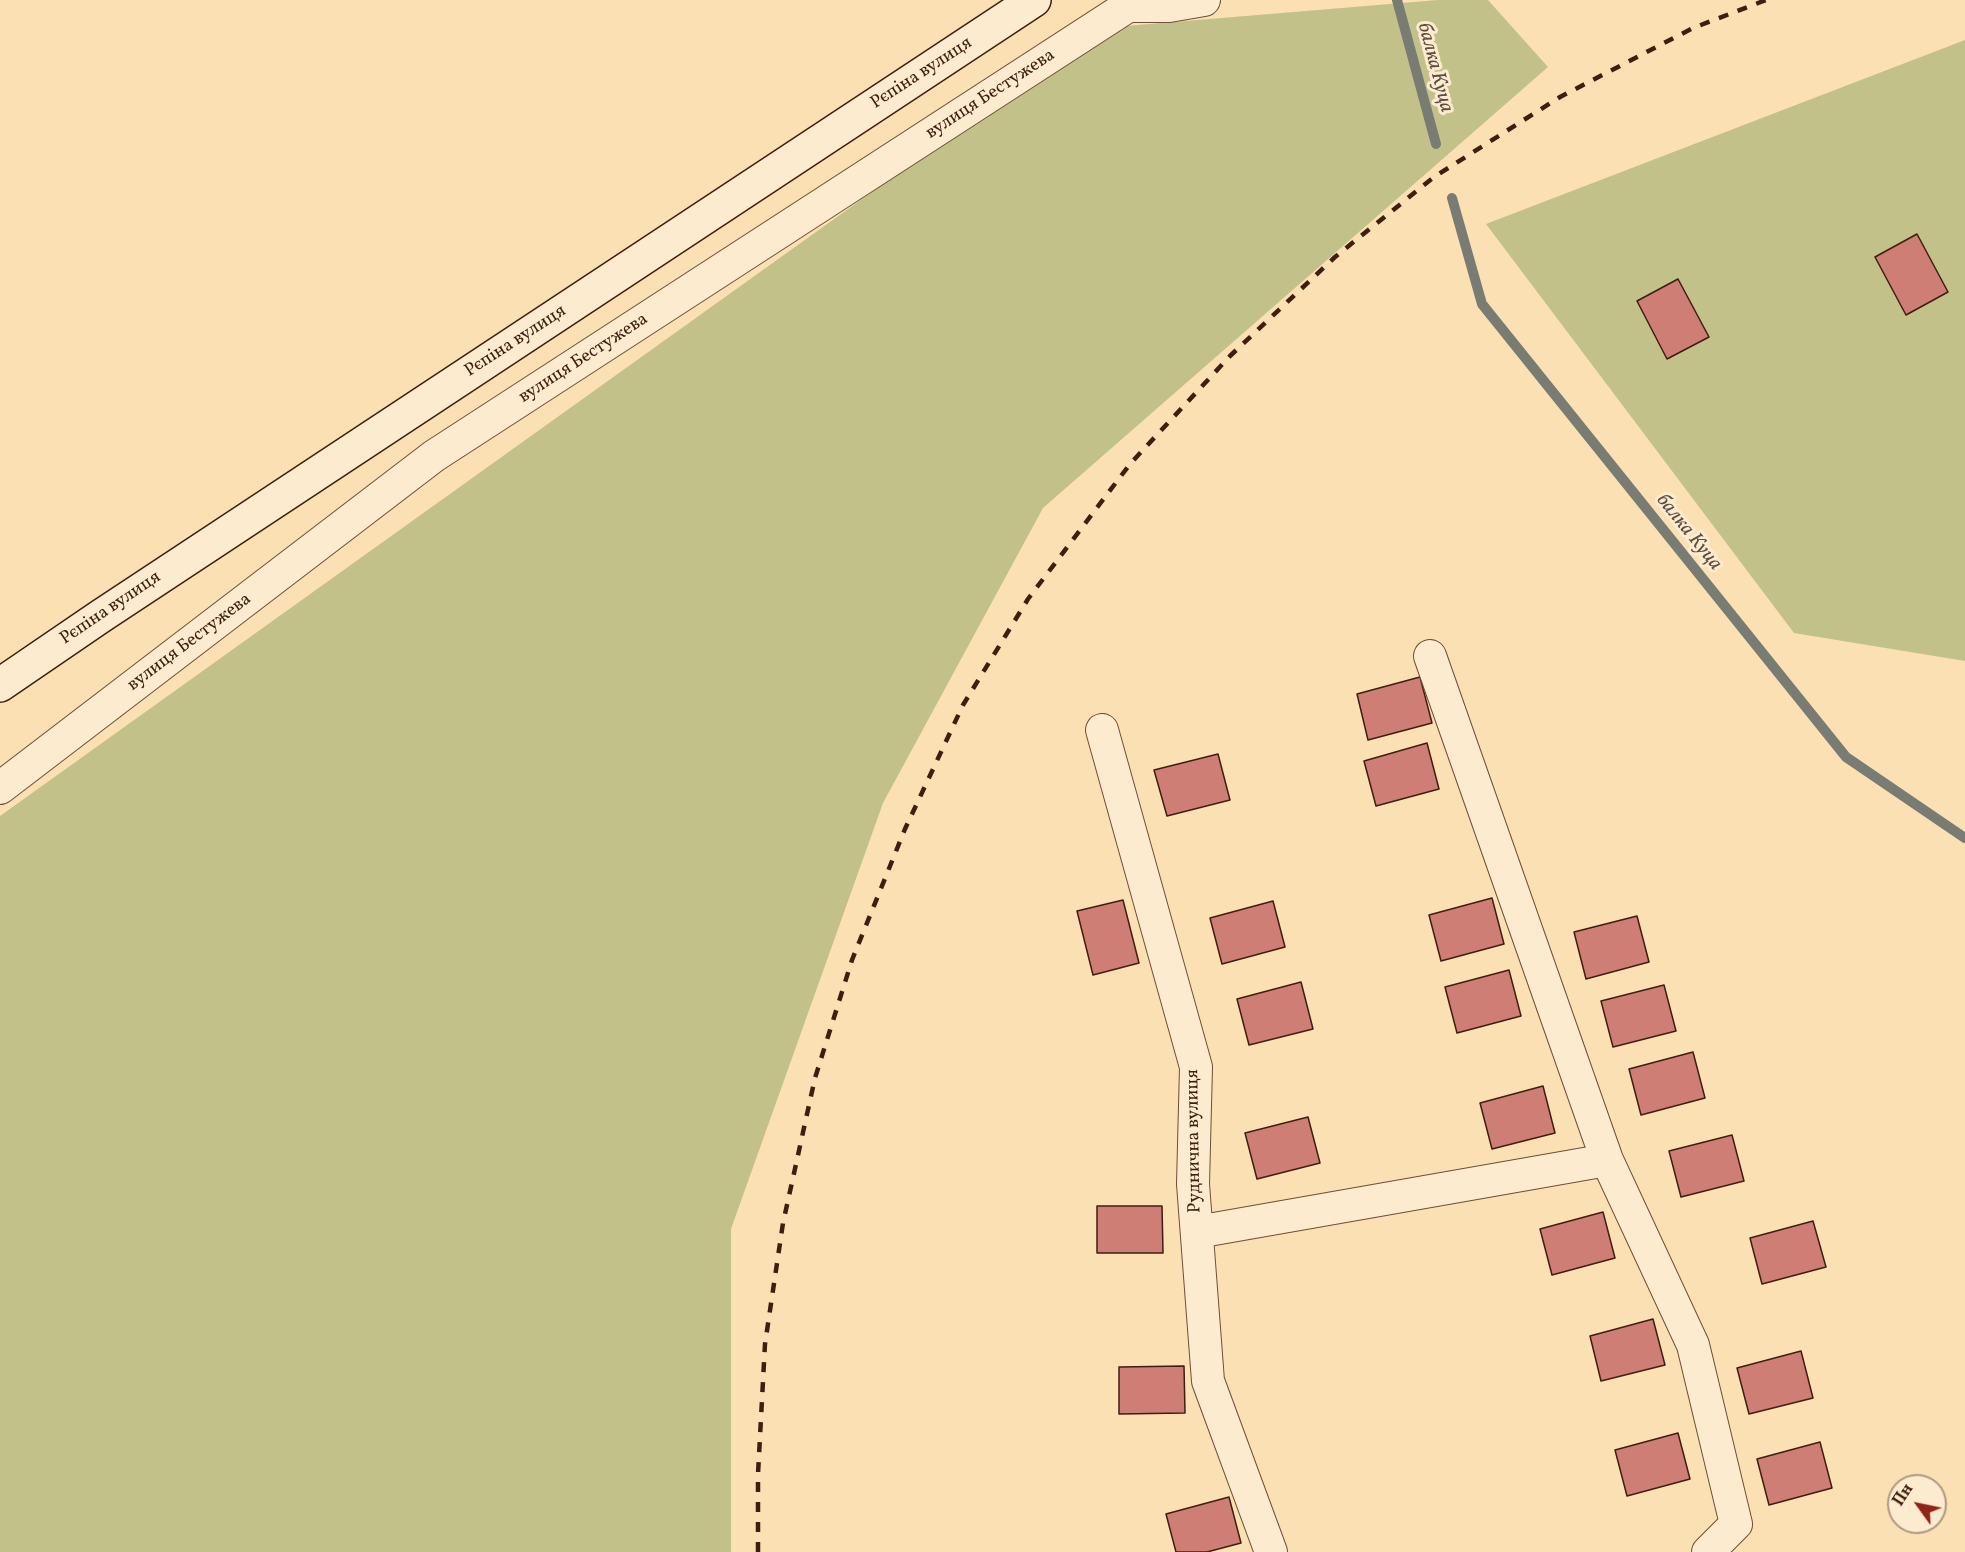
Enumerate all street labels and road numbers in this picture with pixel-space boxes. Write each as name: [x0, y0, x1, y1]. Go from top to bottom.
street label: Рєпіна вулиця: [867, 33, 977, 115]
street label: вулиця Бестужева: [922, 45, 1060, 145]
street label: Рєпіна вулиця: [461, 301, 571, 383]
street label: вулиця Бестужева: [515, 309, 653, 409]
street label: Рєпіна вулиця: [57, 567, 165, 651]
street label: вулиця Бестужева: [124, 589, 256, 697]
street label: Руднична вулиця: [1183, 1069, 1207, 1213]

